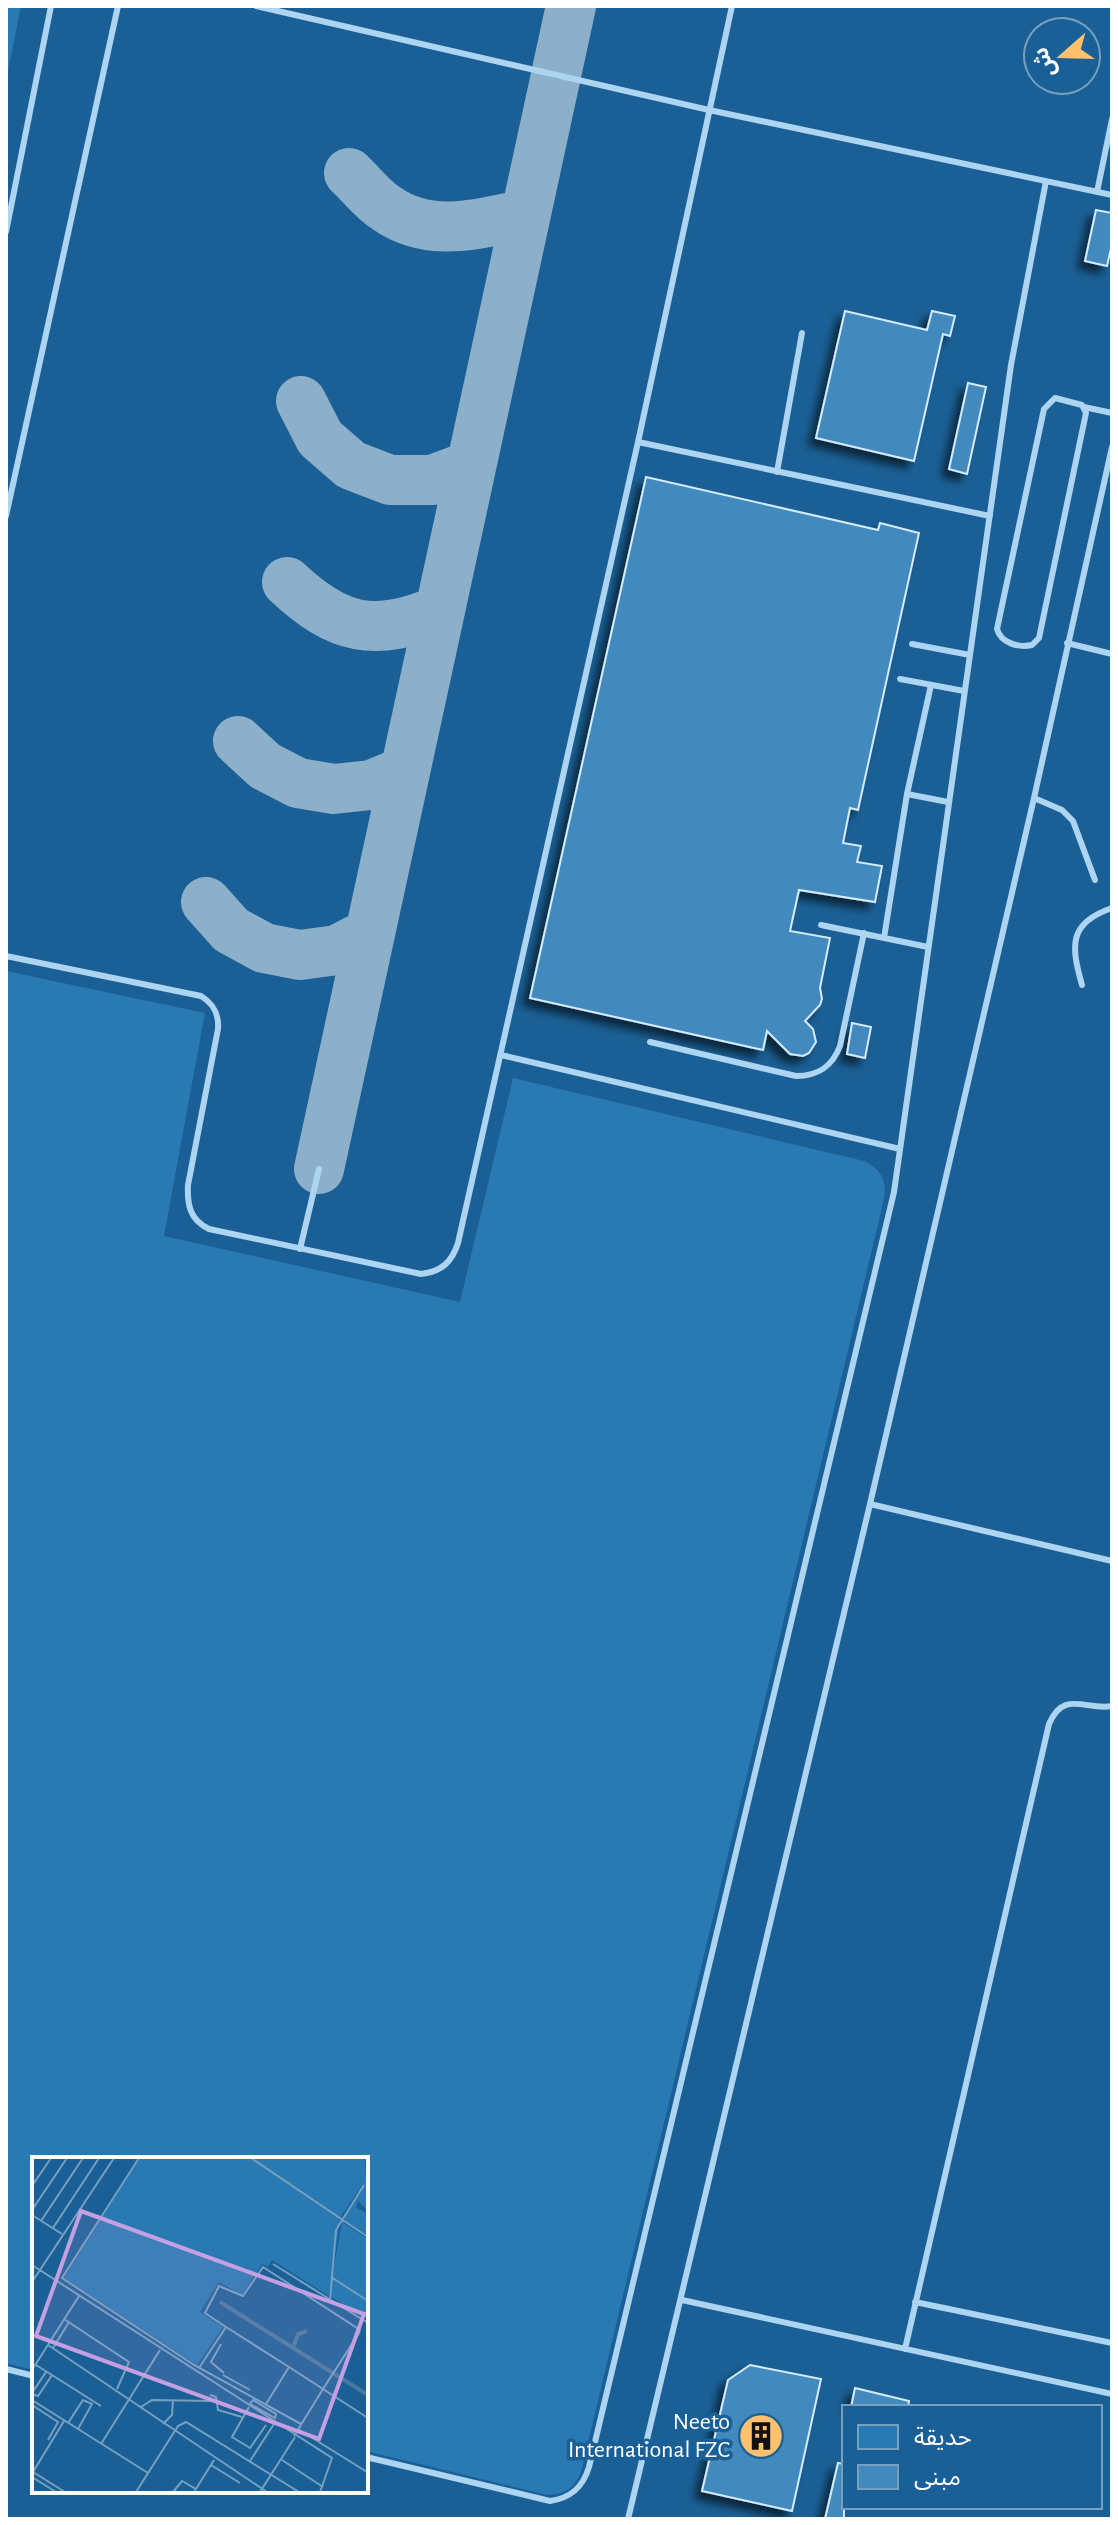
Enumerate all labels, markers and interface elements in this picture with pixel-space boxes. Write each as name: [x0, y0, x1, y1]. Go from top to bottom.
north arrow: [1022, 16, 1102, 96]
text: ش: [1029, 44, 1061, 80]
inset map: [32, 2157, 368, 2493]
legend: [842, 2405, 1102, 2509]
place label: Neeto International FZC: [568, 2410, 730, 2462]
building icon: Neeto International FZC: [737, 2412, 785, 2460]
text: حديقة: [914, 2426, 972, 2450]
text: مبنى: [914, 2466, 961, 2490]

